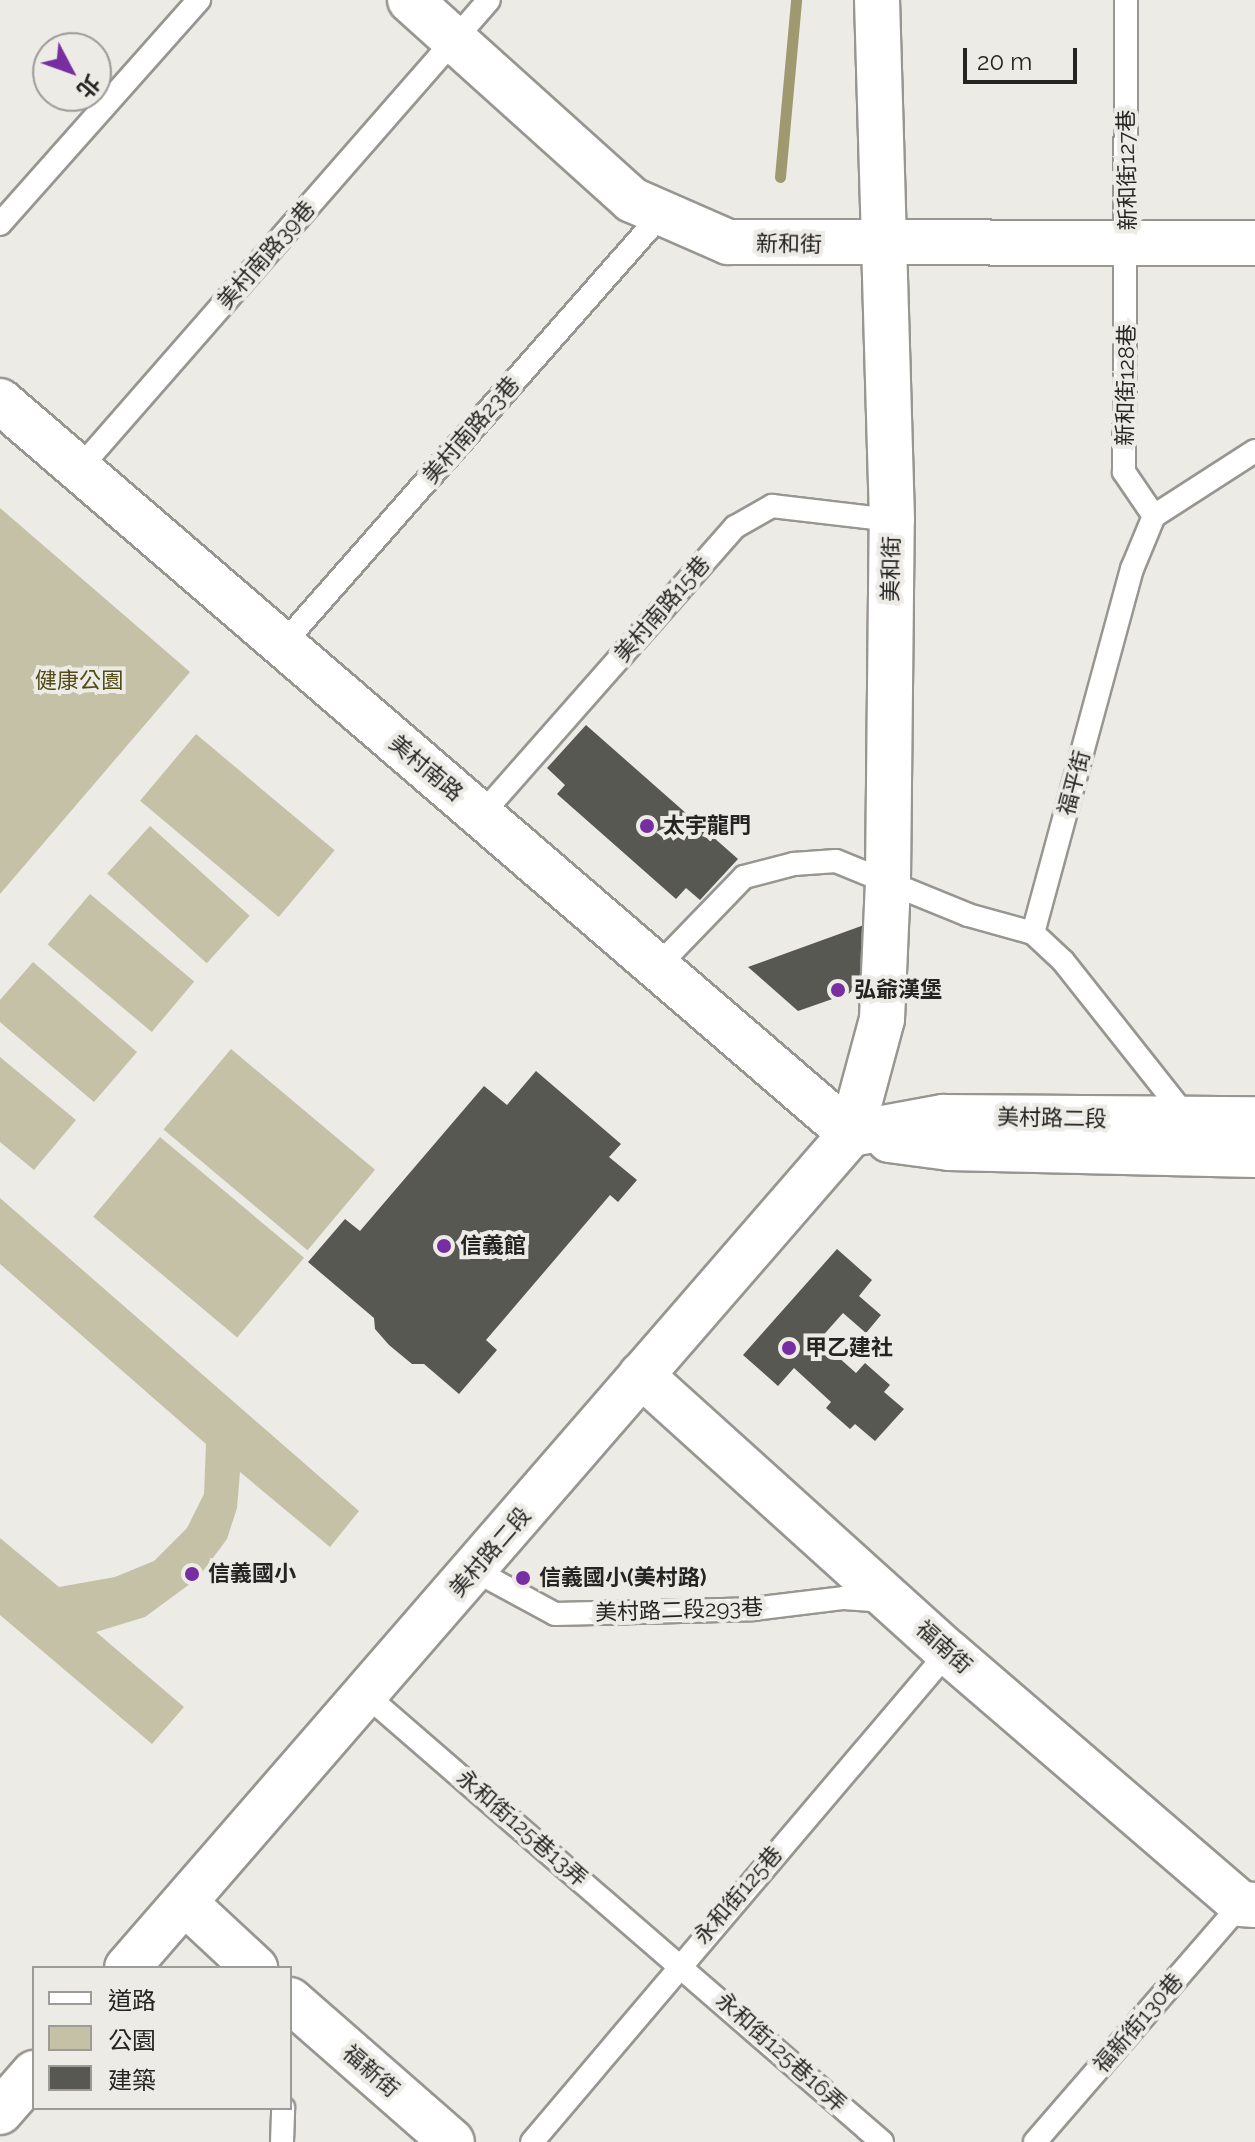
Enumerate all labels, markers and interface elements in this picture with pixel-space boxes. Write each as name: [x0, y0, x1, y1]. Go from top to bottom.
north arrow: [32, 32, 112, 112]
scale bar: [967, 32, 1081, 82]
text: 20 m: [977, 47, 1032, 76]
text: 北: [72, 70, 106, 103]
street label: 新和街127巷: [1113, 109, 1141, 231]
street label: 美村南路39巷: [212, 196, 320, 314]
street label: 新和街: [756, 230, 822, 258]
street label: 新和街128巷: [1112, 324, 1140, 446]
street label: 美村南路23巷: [417, 371, 525, 489]
street label: 美和街: [877, 536, 905, 602]
street label: 美村南路15巷: [609, 551, 715, 667]
park label: 健康公園: [35, 668, 123, 694]
street label: 美村南路: [384, 730, 468, 806]
street label: 福平街: [1053, 748, 1095, 818]
place label: 太宇龍門: [663, 813, 751, 839]
marker: 太宇龍門: [638, 817, 656, 835]
place label: 弘爺漢堡: [854, 977, 942, 1003]
marker: 弘爺漢堡: [829, 981, 847, 999]
street label: 美村路二段: [997, 1104, 1107, 1132]
place label: 信義館: [460, 1233, 526, 1259]
marker: 信義館: [435, 1237, 453, 1255]
place label: 甲乙建社: [805, 1335, 893, 1361]
marker: 甲乙建社: [780, 1339, 798, 1357]
street label: 美村路二段: [444, 1502, 536, 1602]
place label: 信義國小: [208, 1561, 296, 1587]
marker: 信義國小: [183, 1565, 201, 1583]
place label: 信義國小(美村路): [539, 1565, 707, 1591]
marker: 信義國小(美村路): [514, 1569, 532, 1587]
street label: 美村路二段293巷: [595, 1594, 763, 1626]
street label: 福南街: [911, 1615, 977, 1679]
street label: 永和街125巷13弄: [451, 1764, 593, 1892]
street label: 永和街125巷: [688, 1841, 788, 1949]
legend: [32, 1966, 292, 2110]
street label: 福新街130巷: [1088, 1968, 1188, 2078]
text: 道路: [108, 1986, 156, 2015]
street label: 永和街125巷16弄: [711, 1987, 851, 2117]
text: 公園: [108, 2026, 156, 2055]
street label: 福新街: [337, 2039, 405, 2103]
text: 建築: [108, 2066, 156, 2095]

